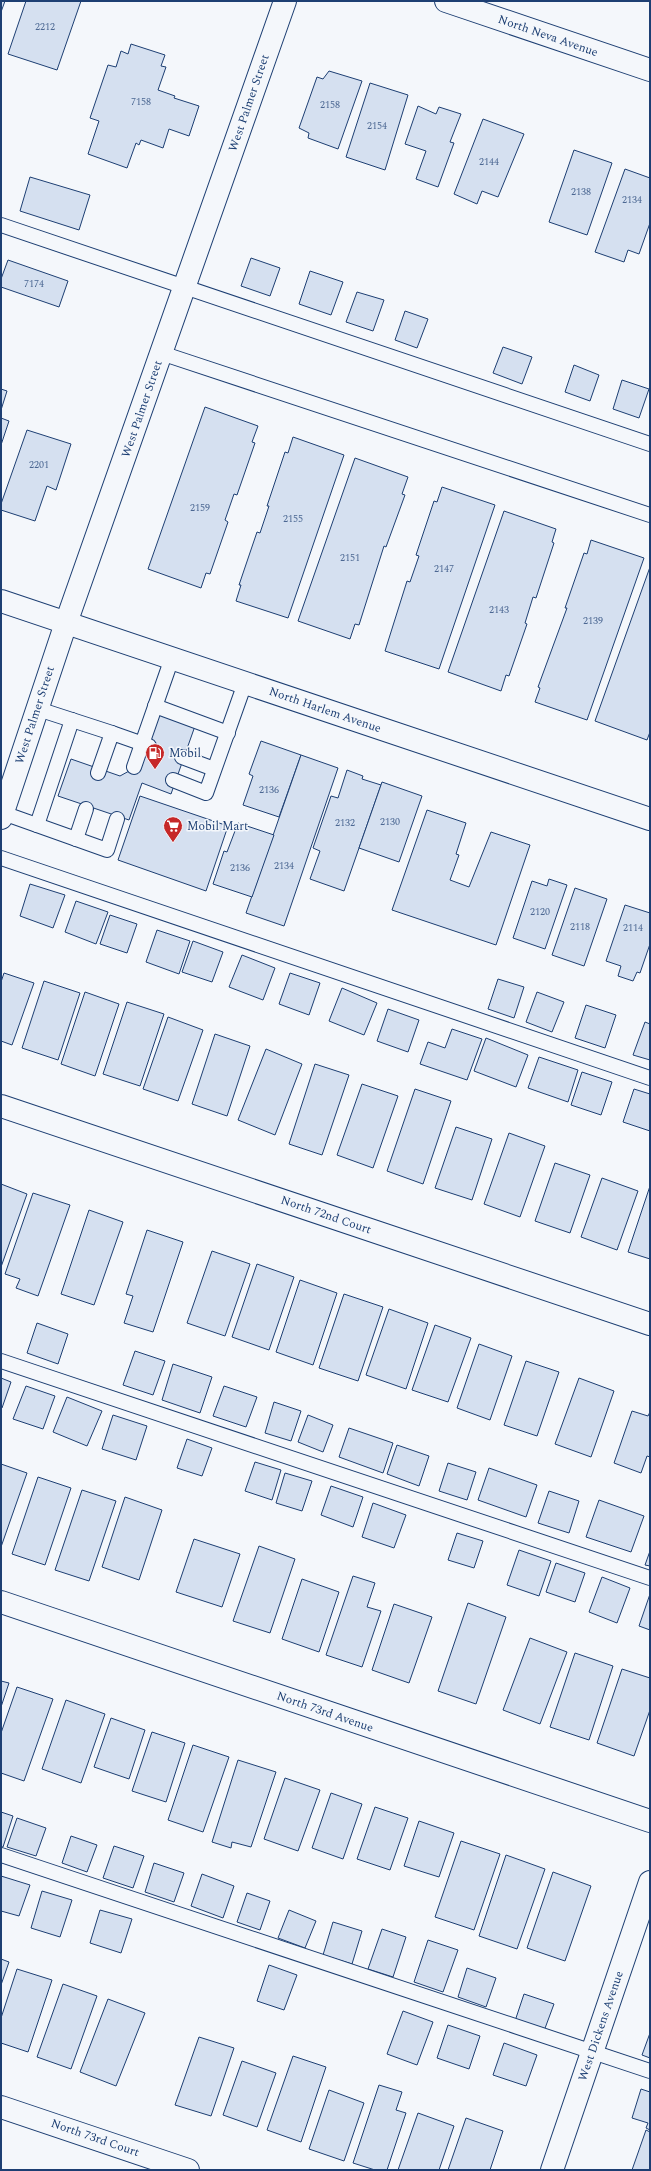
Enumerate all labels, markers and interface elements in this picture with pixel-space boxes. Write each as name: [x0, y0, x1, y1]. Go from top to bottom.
street label: North Neva Avenue: [495, 10, 601, 62]
house number: 2212: [35, 19, 55, 35]
street label: West Palmer Street: [223, 52, 275, 154]
house number: 7158: [131, 94, 151, 110]
house number: 2158: [320, 97, 340, 113]
house number: 2154: [367, 118, 387, 134]
house number: 2144: [479, 154, 499, 170]
house number: 2138: [571, 184, 591, 200]
house number: 2134: [622, 192, 642, 208]
house number: 7174: [24, 276, 44, 292]
street label: West Palmer Street: [116, 358, 168, 460]
house number: 2201: [29, 457, 49, 473]
house number: 2159: [190, 500, 210, 516]
house number: 2155: [283, 511, 303, 527]
house number: 2151: [340, 550, 360, 566]
house number: 2147: [434, 561, 454, 577]
house number: 2143: [489, 602, 509, 618]
house number: 2139: [583, 613, 603, 629]
street label: West Palmer Street: [10, 664, 60, 766]
street label: North Harlem Avenue: [266, 682, 384, 738]
fuel station icon: Mobil: [144, 742, 166, 770]
place label: Mobil: [169, 744, 201, 763]
house number: 2136: [259, 782, 279, 798]
house number: 2130: [380, 814, 400, 830]
supermarket icon: Mobil Mart: [162, 815, 184, 843]
house number: 2132: [335, 815, 355, 831]
place label: Mobil Mart: [187, 817, 248, 836]
house number: 2134: [274, 858, 294, 874]
house number: 2136: [230, 860, 250, 876]
house number: 2120: [530, 904, 550, 920]
house number: 2118: [570, 919, 590, 935]
house number: 2114: [623, 920, 643, 936]
street label: North 72nd Court: [278, 1191, 374, 1239]
street label: North 73rd Avenue: [274, 1687, 376, 1738]
street label: West Dickens Avenue: [573, 1968, 629, 2084]
street label: North 73rd Court: [48, 2114, 142, 2162]

